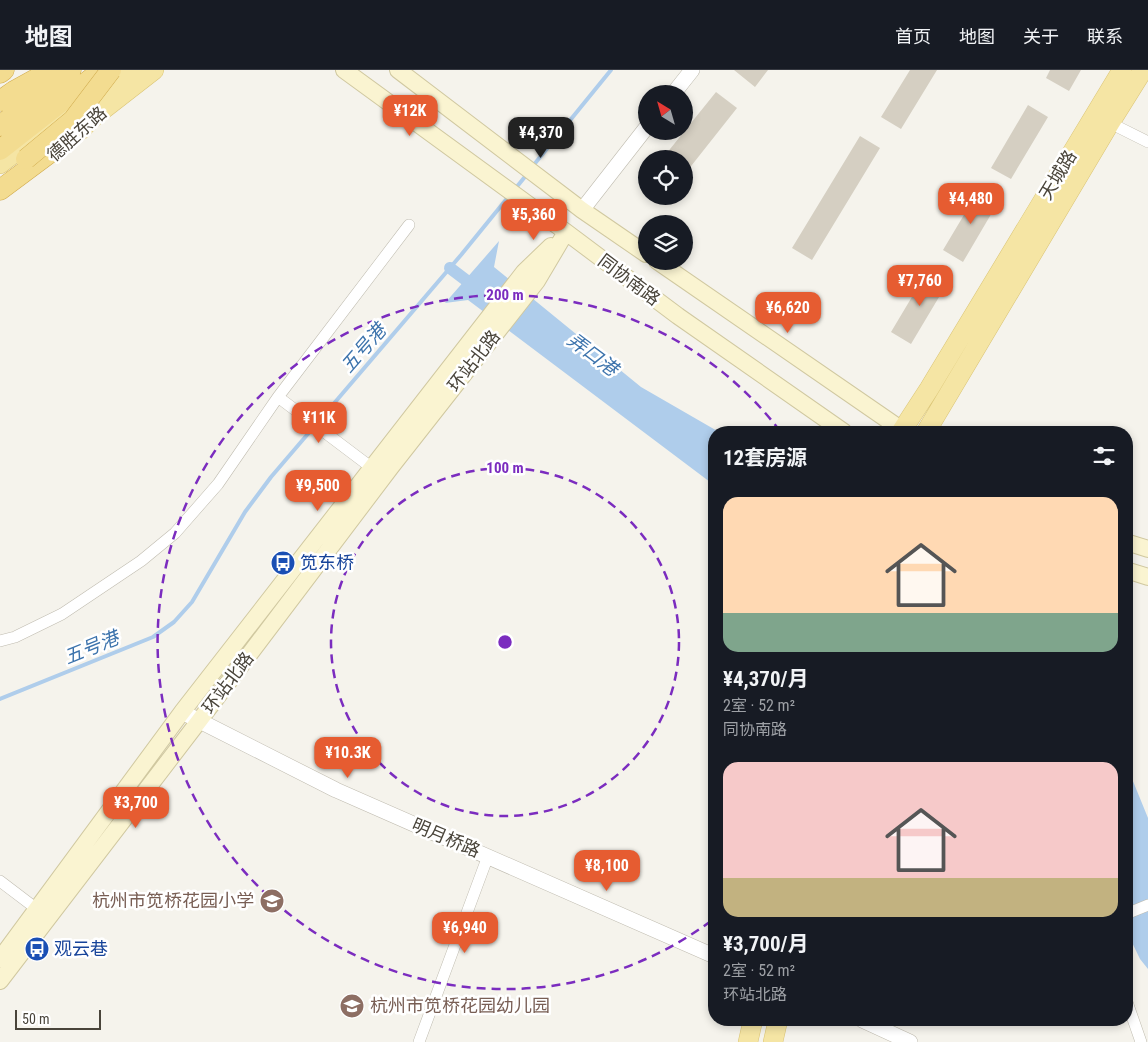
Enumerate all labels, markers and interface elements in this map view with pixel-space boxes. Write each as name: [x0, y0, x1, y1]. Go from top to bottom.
text: 地图: [25, 23, 73, 51]
text: 首页: [895, 26, 931, 47]
text: 地图: [959, 26, 995, 47]
text: 关于: [1023, 26, 1059, 47]
text: 联系: [1087, 26, 1123, 47]
north arrow: [638, 85, 692, 140]
map controls: [638, 85, 693, 270]
pin: ¥12K: [380, 94, 440, 137]
text: ¥12K: [394, 101, 426, 120]
street label: 德胜东路: [43, 102, 110, 166]
pin: ¥4,370: [500, 116, 582, 159]
text: ¥4,370: [519, 123, 563, 142]
street label: 天城路: [1035, 146, 1080, 203]
button: locate: [638, 150, 693, 205]
pin: ¥4,480: [930, 182, 1012, 225]
text: ¥4,480: [949, 189, 993, 208]
pin: ¥5,360: [493, 198, 575, 241]
text: ¥5,360: [512, 205, 556, 224]
button: layers: [638, 215, 693, 270]
street label: 同协南路: [594, 250, 664, 310]
pin: ¥7,760: [879, 264, 961, 307]
text: ¥7,760: [898, 271, 942, 290]
text: 200 m: [486, 286, 524, 304]
pin: ¥6,620: [747, 292, 829, 334]
text: ¥6,620: [766, 298, 810, 317]
water label: 五号港: [336, 317, 393, 377]
street label: 环站北路: [443, 326, 504, 396]
water label: 弄口港: [563, 328, 625, 383]
pin: ¥11K: [289, 402, 349, 444]
text: ¥11K: [303, 408, 335, 427]
icon: filters: [1090, 442, 1118, 470]
text: 12套房源: [723, 446, 807, 470]
text: 100 m: [486, 459, 524, 477]
pin: ¥9,500: [277, 470, 359, 512]
text: ¥9,500: [296, 476, 340, 495]
icon: home: [876, 530, 966, 620]
bus stop icon: 笕东桥: [270, 550, 296, 576]
place label: 笕东桥: [300, 552, 354, 573]
water label: 五号港: [60, 625, 125, 669]
centre of rings: [496, 633, 514, 651]
street label: 环站北路: [198, 648, 258, 718]
text: ¥4,370/月: [723, 667, 809, 691]
text: 2室 · 52 m²: [723, 696, 795, 715]
text: 同协南路: [723, 720, 787, 739]
pin: ¥10.3K: [307, 736, 389, 779]
text: ¥10.3K: [325, 743, 371, 762]
pin: ¥3,700: [95, 786, 177, 829]
text: ¥3,700: [114, 793, 158, 812]
icon: home: [876, 795, 966, 885]
street label: 明月桥路: [409, 814, 483, 861]
pin: ¥8,100: [566, 850, 648, 892]
text: ¥8,100: [585, 856, 629, 875]
school or university icon: 杭州市笕桥花园小学: [259, 888, 285, 914]
place label: 杭州市笕桥花园小学: [92, 890, 254, 911]
pin: ¥6,940: [424, 912, 506, 954]
text: ¥6,940: [443, 918, 487, 937]
text: ¥3,700/月: [723, 932, 809, 956]
bus stop icon: 观云巷: [24, 936, 50, 962]
place label: 观云巷: [54, 938, 108, 959]
text: 2室 · 52 m²: [723, 961, 795, 980]
text: 环站北路: [723, 985, 787, 1004]
school or university icon: 杭州市笕桥花园幼儿园: [339, 993, 365, 1019]
place label: 杭州市笕桥花园幼儿园: [370, 995, 550, 1016]
scale bar: [15, 1007, 101, 1030]
text: 50 m: [22, 1011, 50, 1027]

